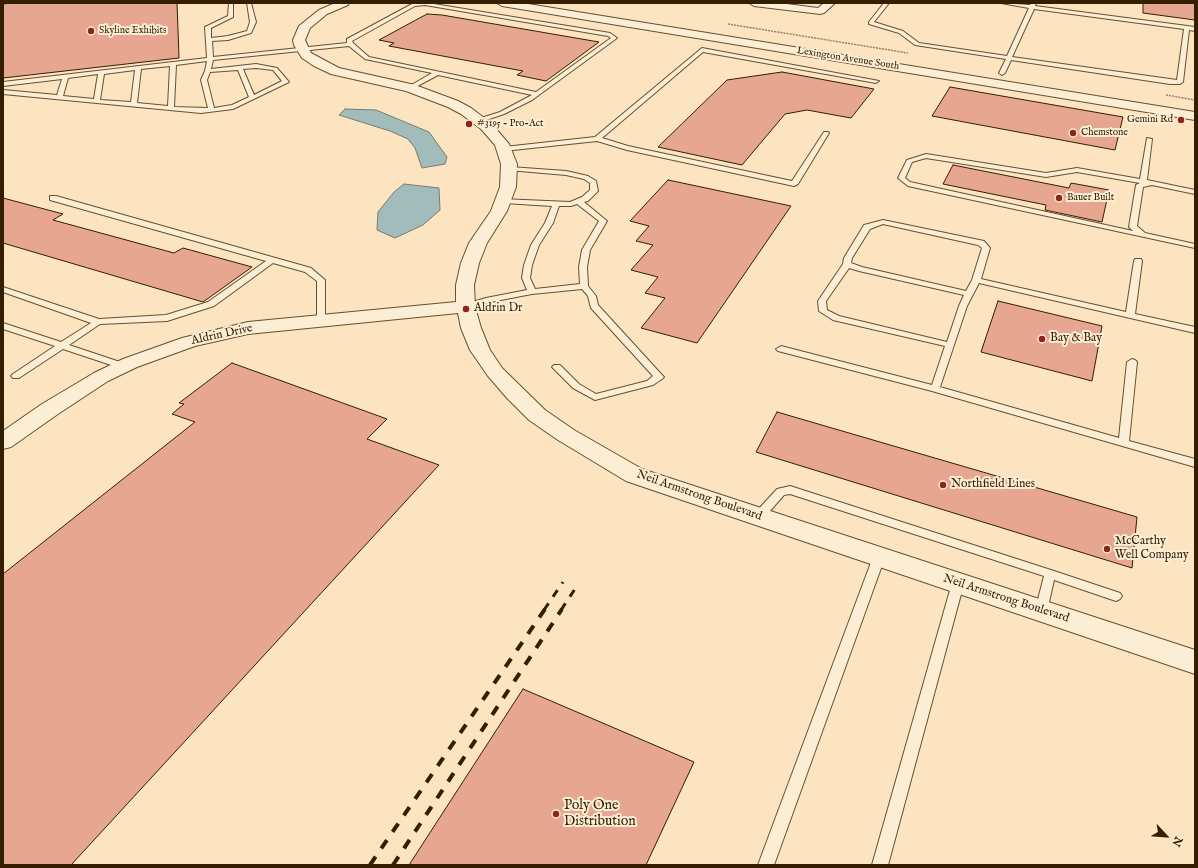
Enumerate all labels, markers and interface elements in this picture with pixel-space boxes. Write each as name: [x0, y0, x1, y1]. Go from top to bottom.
place label: Skyline Exhibits: [99, 25, 166, 37]
marker: Skyline Exhibits: [86, 26, 96, 36]
street label: Lexington Avenue South: [796, 45, 900, 73]
place label: Gemini Rd: [1127, 114, 1173, 126]
marker: Gemini Rd: [1176, 115, 1186, 125]
place label: #3195 - Pro-Act: [477, 118, 543, 130]
marker: #3195 - Pro-Act: [464, 119, 474, 129]
place label: Chemstone: [1081, 127, 1128, 139]
marker: Chemstone: [1068, 128, 1078, 138]
place label: Bauer Built: [1067, 192, 1114, 204]
marker: Bauer Built: [1054, 193, 1064, 203]
place label: Aldrin Dr: [474, 302, 522, 316]
marker: Aldrin Dr: [461, 304, 471, 314]
street label: Aldrin Drive: [190, 321, 254, 349]
place label: Bay & Bay: [1050, 332, 1102, 346]
marker: Bay & Bay: [1037, 334, 1047, 344]
street label: Neil Armstrong Boulevard: [634, 468, 764, 524]
place label: Northfield Lines: [951, 478, 1035, 492]
marker: Northfield Lines: [938, 480, 948, 490]
place label: McCarthy Well Company: [1115, 535, 1189, 563]
marker: McCarthy Well Company: [1102, 544, 1112, 554]
street label: Neil Armstrong Boulevard: [941, 572, 1071, 626]
place label: Poly One Distribution: [564, 798, 636, 830]
marker: Poly One Distribution: [551, 809, 561, 819]
north arrow: [1146, 816, 1186, 856]
text: N: [1168, 834, 1185, 849]

